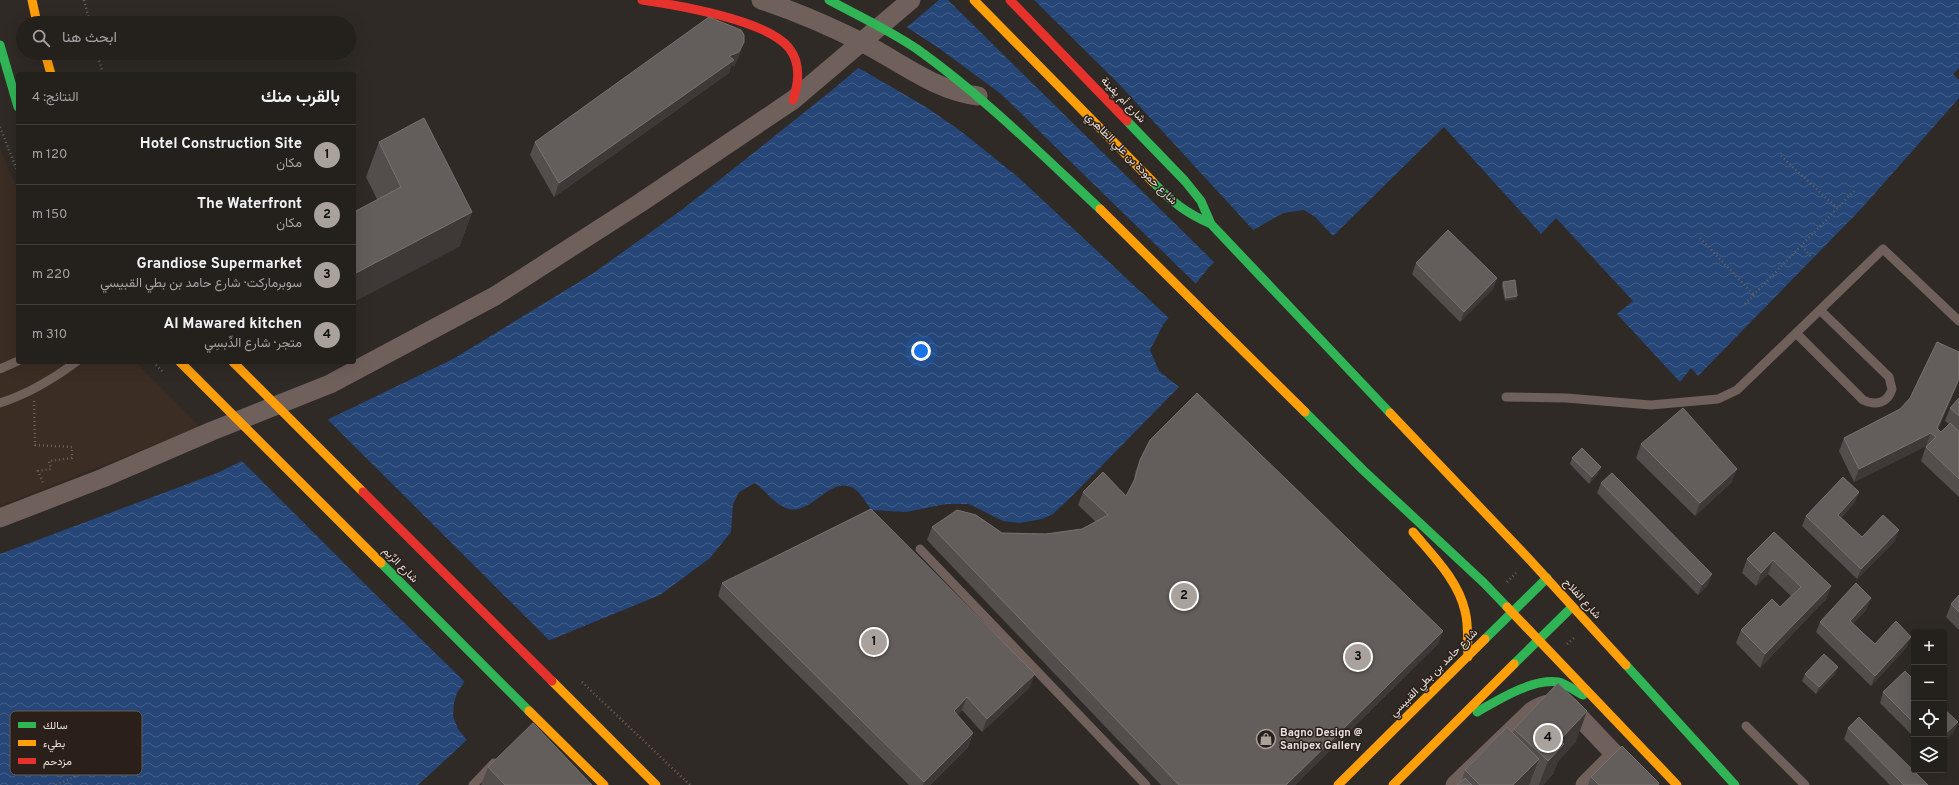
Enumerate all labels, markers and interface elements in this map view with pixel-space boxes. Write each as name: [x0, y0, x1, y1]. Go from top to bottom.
search box: [16, 16, 356, 60]
icon: search: [30, 27, 52, 49]
text: ابحث هنا: [62, 29, 117, 48]
street label: شارع أم يِفينة: [1097, 74, 1149, 127]
text: بالقرب منك: [261, 87, 340, 109]
text: النتائج: 4: [32, 90, 79, 106]
street label: شارع حمودة بن علي الظاهري: [1081, 110, 1180, 210]
text: Hotel Construction Site: [140, 135, 302, 154]
text: 120 m: [32, 147, 67, 163]
text: 1: [324, 147, 330, 163]
text: مكان: [276, 156, 302, 172]
text: The Waterfront: [197, 195, 302, 214]
text: 150 m: [32, 207, 67, 223]
text: 2: [323, 207, 331, 223]
text: مكان: [276, 216, 302, 232]
text: Grandiose Supermarket: [136, 255, 302, 274]
text: 220 m: [32, 267, 70, 283]
text: 3: [323, 267, 331, 283]
text: سوبرماركت · شارع حامد بن بطي القبيسي: [100, 276, 302, 292]
text: Al Mawared kitchen: [163, 315, 302, 334]
text: 310 m: [32, 327, 67, 343]
text: 4: [323, 327, 331, 343]
text: متجر · شارع الدِّبسِي: [204, 336, 302, 352]
your location: [911, 341, 931, 361]
street label: شارع الرِّيم: [379, 544, 421, 586]
street label: شارع الفلاح: [1560, 576, 1604, 622]
pin: 2: [1171, 581, 1197, 611]
street label: شارع حامد بن بطي القبيسي: [1387, 626, 1483, 721]
pin: 1: [861, 627, 887, 657]
map controls: [1911, 629, 1947, 773]
button: +: [1911, 629, 1947, 665]
pin: 3: [1345, 642, 1371, 672]
button: −: [1911, 665, 1947, 701]
button: locate: [1911, 701, 1947, 737]
legend: [10, 711, 142, 775]
text: سالك: [43, 719, 68, 733]
pin: 4: [1535, 723, 1561, 753]
place label: Bagno Design @ Sanipex Gallery: [1280, 726, 1363, 753]
shop icon: Bagno Design @ Sanipex Gallery: [1255, 728, 1277, 750]
text: بطيء: [43, 737, 65, 753]
button: layers: [1911, 737, 1947, 773]
text: مزدحم: [43, 755, 72, 769]

